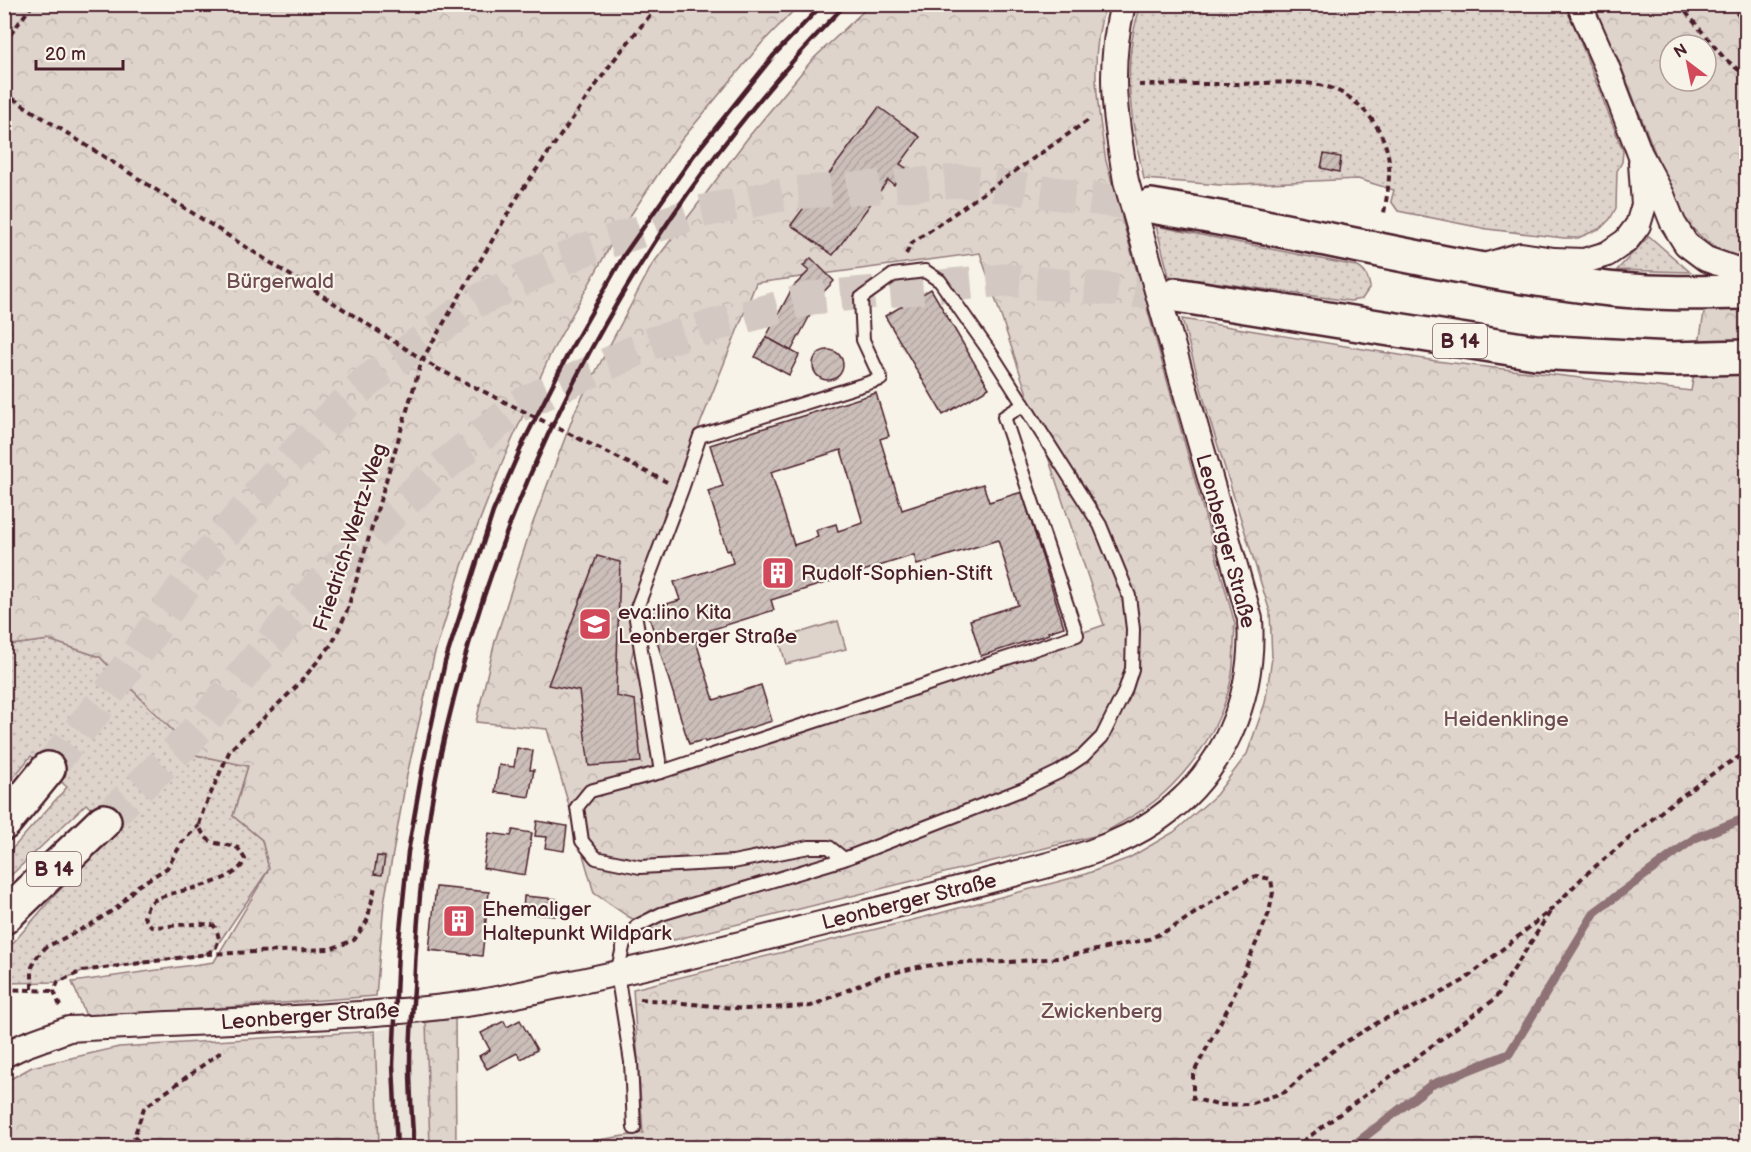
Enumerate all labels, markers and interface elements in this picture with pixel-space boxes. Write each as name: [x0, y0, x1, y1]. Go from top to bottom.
scale bar: [36, 33, 123, 71]
north arrow: [1658, 33, 1718, 93]
text: N: [1671, 40, 1691, 63]
text: 20 m: [45, 44, 86, 65]
park label: Bürgerwald: [226, 269, 334, 294]
road number: B 14: [1433, 324, 1487, 358]
street label: Friedrich-Wertz-Weg: [308, 440, 393, 634]
street label: Leonberger Straße: [1190, 451, 1261, 631]
building icon: Rudolf-Sophien-Stift: [760, 555, 796, 591]
place label: Rudolf-Sophien-Stift: [801, 561, 993, 586]
place label: eva:lino Kita Leonberger Straße: [618, 600, 797, 649]
school or university icon: eva:lino Kita Leonberger Straße: [577, 606, 613, 642]
park label: Heidenklinge: [1443, 707, 1569, 732]
road number: B 14: [27, 852, 81, 886]
street label: Leonberger Straße: [819, 868, 999, 935]
place label: Ehemaliger Haltepunkt Wildpark: [482, 897, 672, 946]
building icon: Ehemaliger Haltepunkt Wildpark: [441, 903, 477, 939]
street label: Leonberger Straße: [220, 998, 400, 1035]
park label: Zwickenberg: [1040, 999, 1163, 1024]

